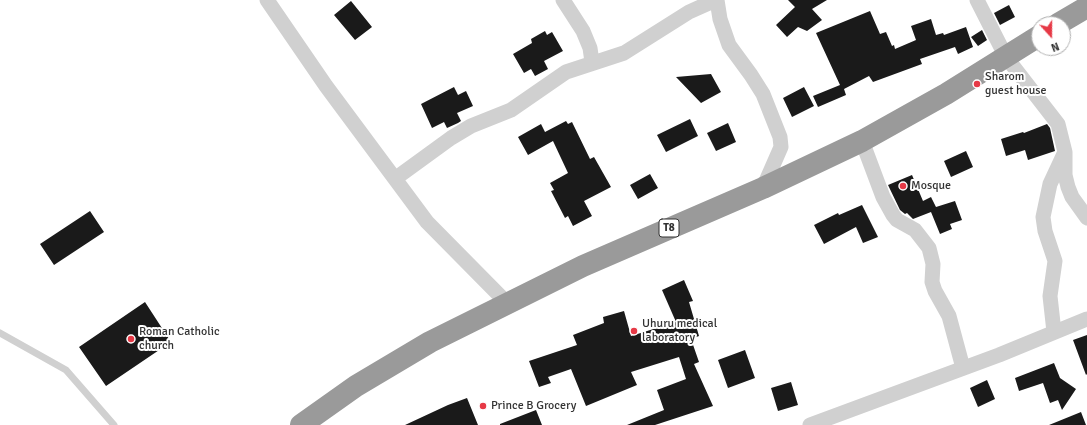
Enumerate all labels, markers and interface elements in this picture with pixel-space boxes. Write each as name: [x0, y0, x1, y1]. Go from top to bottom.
north arrow: [1031, 16, 1071, 56]
text: N: [1049, 39, 1061, 54]
place label: Sharom guest house: [985, 70, 1047, 98]
marker: Sharom guest house: [972, 79, 982, 89]
place label: Mosque: [911, 179, 951, 193]
marker: Mosque: [898, 181, 908, 191]
road number: T8: [659, 219, 679, 237]
place label: Uhuru medical laboratory: [642, 317, 717, 345]
place label: Roman Catholic church: [139, 325, 220, 353]
marker: Uhuru medical laboratory: [629, 326, 639, 336]
marker: Roman Catholic church: [126, 334, 136, 344]
place label: Prince B Grocery: [491, 399, 576, 413]
marker: Prince B Grocery: [478, 401, 488, 411]

